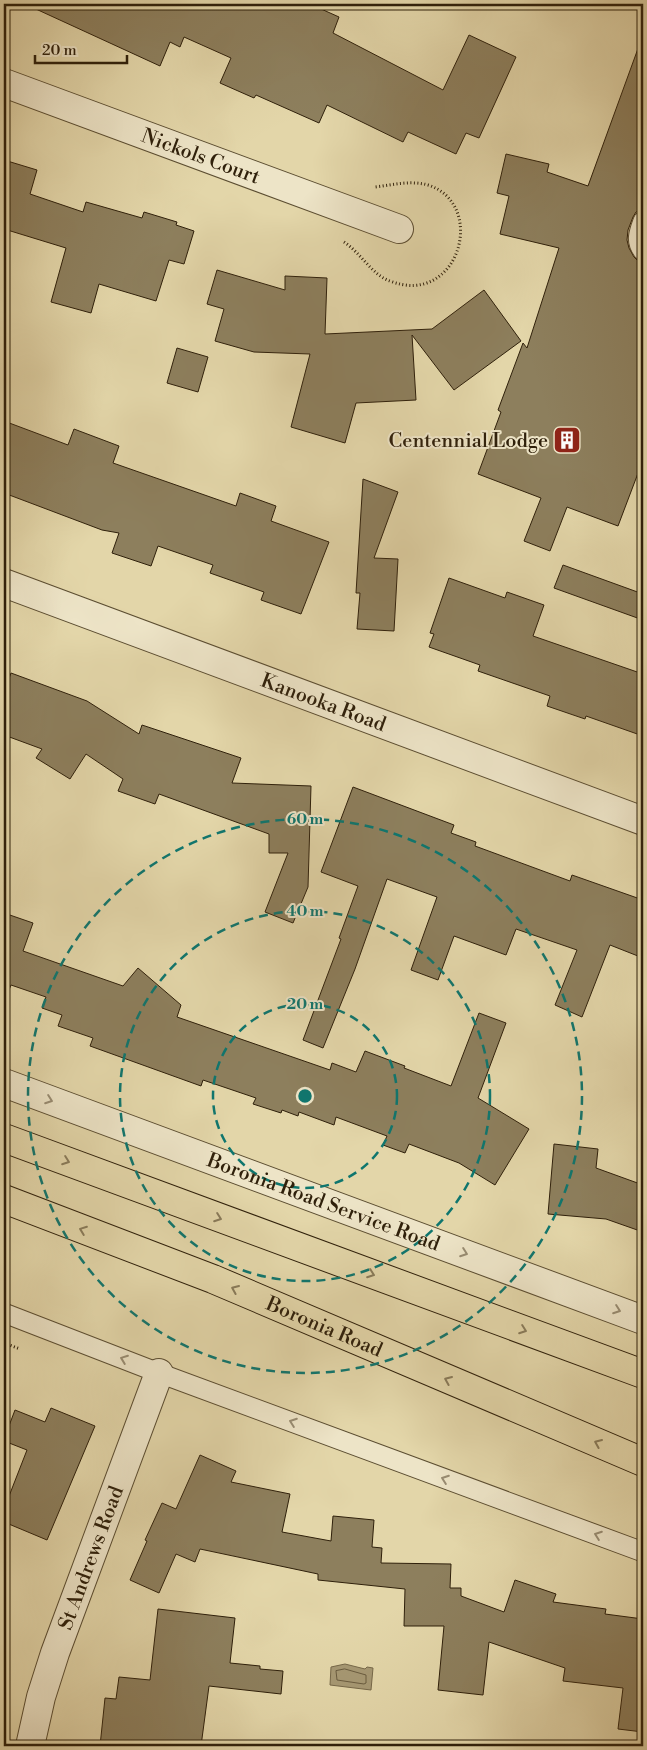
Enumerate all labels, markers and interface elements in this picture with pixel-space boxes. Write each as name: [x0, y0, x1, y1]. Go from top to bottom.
scale bar: [35, 32, 128, 64]
text: 20 m: [42, 41, 77, 60]
street label: Nickols Court: [138, 124, 263, 191]
building icon: Centennial Lodge: [552, 425, 582, 455]
place label: Centennial Lodge: [389, 429, 548, 454]
street label: Kanooka Road: [257, 669, 390, 738]
text: 60 m: [287, 810, 324, 829]
text: 40 m: [286, 902, 324, 921]
text: 20 m: [287, 995, 324, 1014]
centre of rings: [296, 1087, 314, 1105]
one-way arrow: [45, 1094, 53, 1104]
street label: Boronia Road Service Road: [202, 1148, 444, 1258]
one-way arrow: [61, 1155, 70, 1165]
one-way arrow: [213, 1212, 222, 1222]
one-way arrow: [79, 1225, 88, 1236]
one-way arrow: [460, 1247, 468, 1257]
one-way arrow: [366, 1268, 374, 1278]
one-way arrow: [231, 1284, 240, 1295]
street label: Boronia Road: [261, 1292, 387, 1364]
one-way arrow: [612, 1304, 621, 1314]
one-way arrow: [518, 1324, 527, 1334]
one-way arrow: [120, 1355, 129, 1365]
one-way arrow: [444, 1376, 453, 1386]
one-way arrow: [289, 1418, 298, 1428]
one-way arrow: [594, 1438, 603, 1449]
one-way arrow: [441, 1475, 450, 1485]
street label: St Andrews Road: [54, 1482, 130, 1634]
one-way arrow: [594, 1531, 602, 1541]

